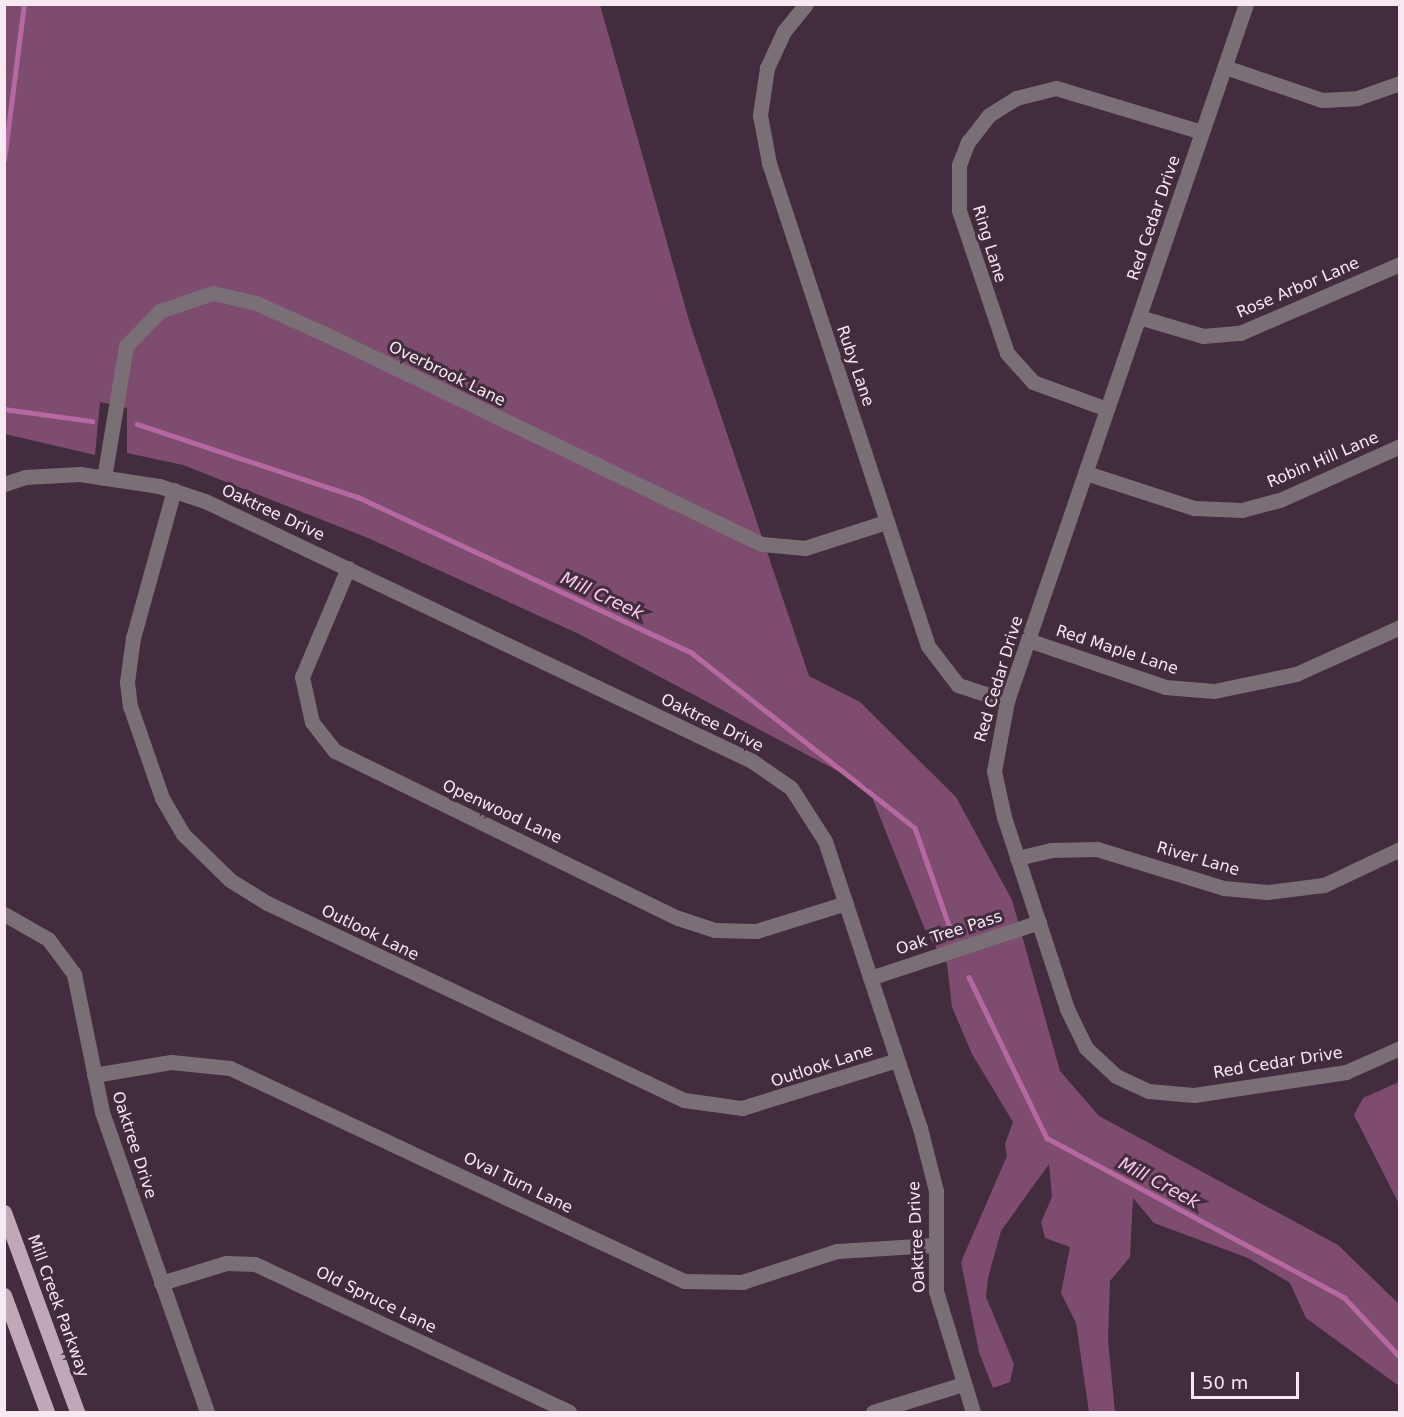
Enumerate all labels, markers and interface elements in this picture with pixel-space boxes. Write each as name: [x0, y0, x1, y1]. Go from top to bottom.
street label: Red Cedar Drive: [1124, 153, 1184, 283]
street label: Ring Lane: [968, 203, 1010, 285]
street label: Rose Arbor Lane: [1234, 254, 1362, 322]
street label: Ruby Lane: [832, 323, 878, 409]
street label: Overbrook Lane: [385, 337, 509, 411]
street label: Robin Hill Lane: [1264, 428, 1382, 492]
street label: Oaktree Drive: [218, 481, 328, 545]
water label: Mill Creek: [557, 567, 647, 625]
street label: Red Cedar Drive: [971, 614, 1027, 744]
street label: Red Maple Lane: [1053, 621, 1181, 679]
street label: Oaktree Drive: [658, 690, 766, 756]
street label: Openwood Lane: [439, 776, 565, 848]
street label: River Lane: [1154, 838, 1242, 880]
street label: Outlook Lane: [318, 901, 422, 965]
street label: Oak Tree Pass: [893, 907, 1005, 959]
street label: Outlook Lane: [769, 1040, 875, 1092]
street label: Red Cedar Drive: [1212, 1043, 1344, 1083]
street label: Oaktree Drive: [108, 1089, 160, 1201]
street label: Oval Turn Lane: [460, 1148, 576, 1218]
water label: Mill Creek: [1115, 1153, 1203, 1213]
street label: Oaktree Drive: [904, 1181, 930, 1293]
street label: Mill Creek Parkway: [23, 1232, 93, 1380]
street label: Old Spruce Lane: [313, 1262, 439, 1338]
scale bar: [1194, 1360, 1302, 1398]
text: 50 m: [1202, 1372, 1248, 1393]

